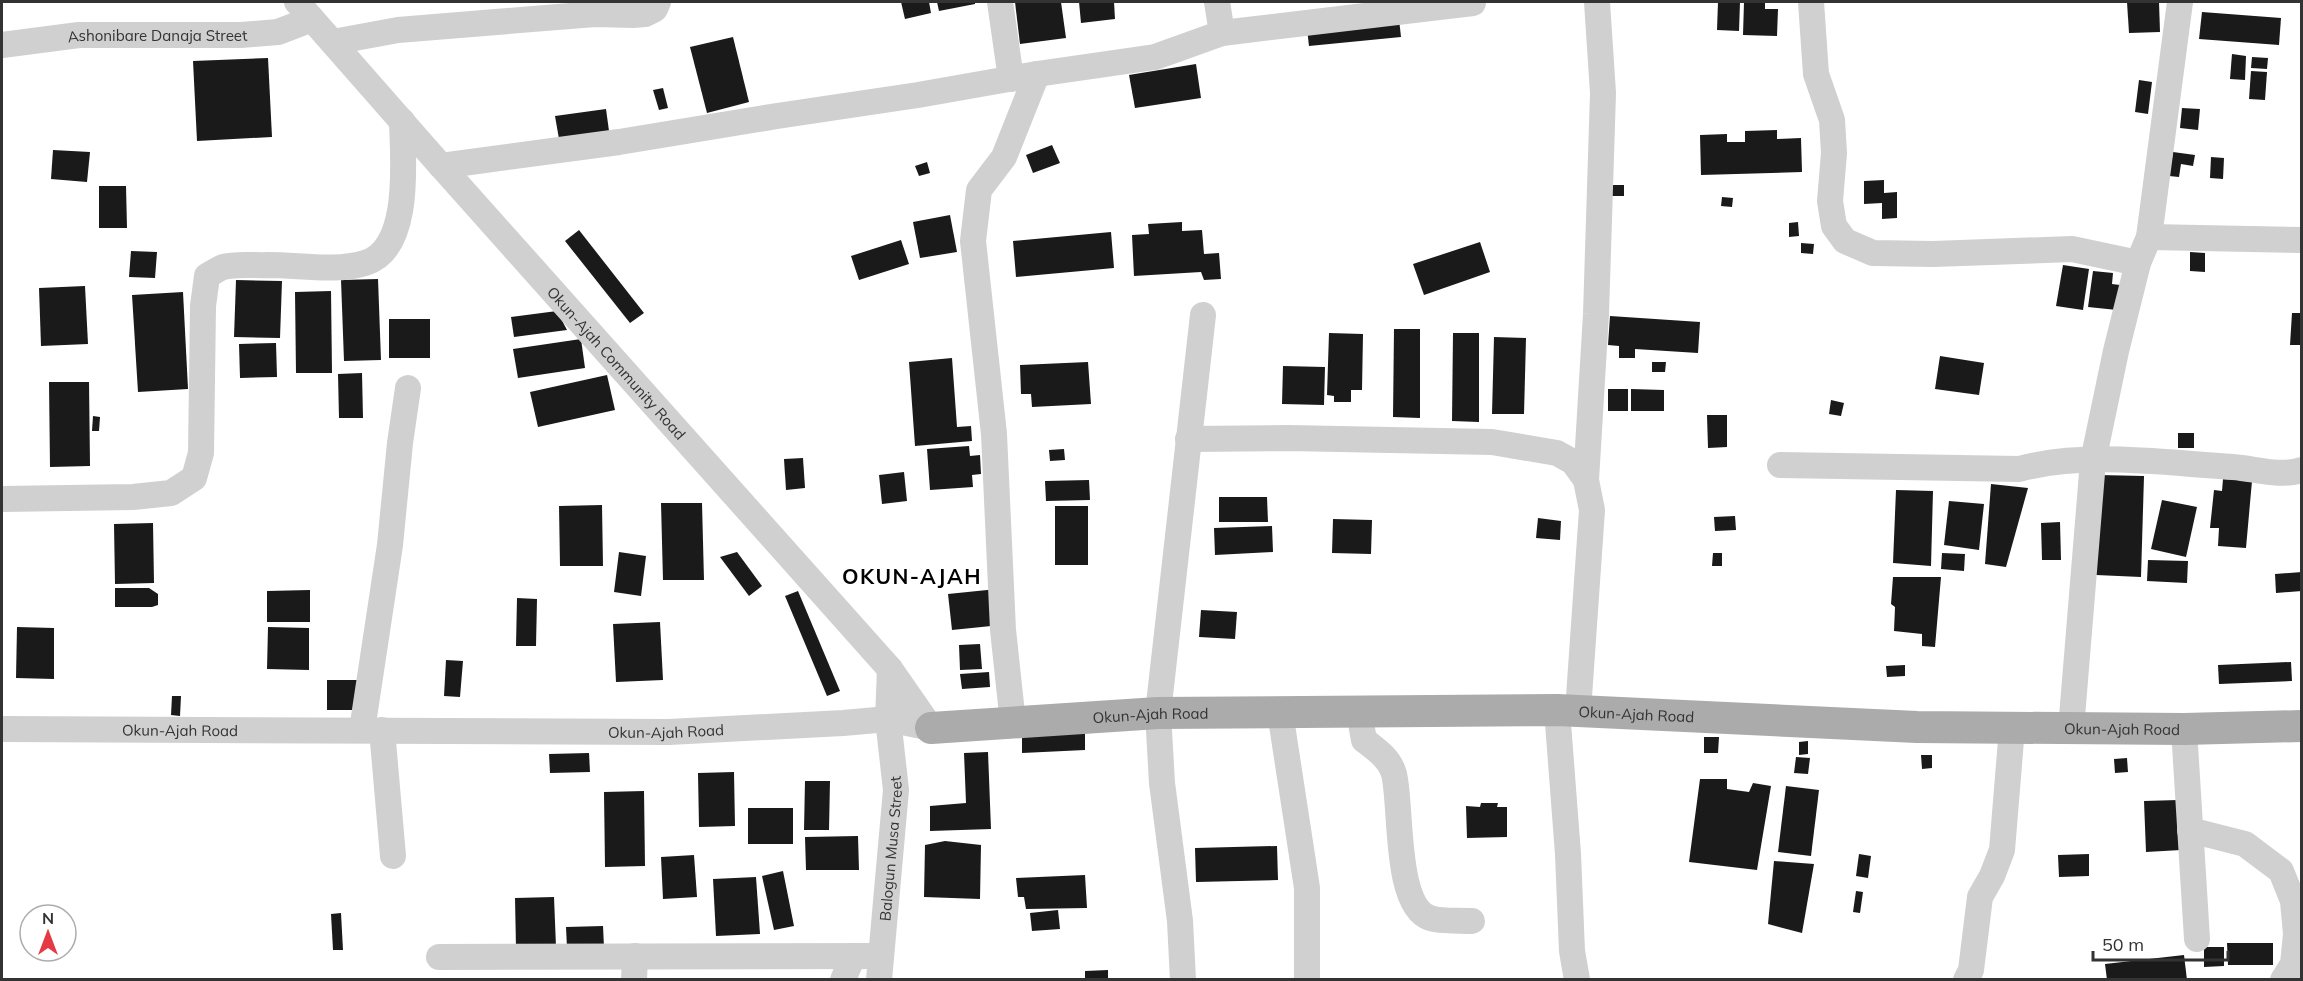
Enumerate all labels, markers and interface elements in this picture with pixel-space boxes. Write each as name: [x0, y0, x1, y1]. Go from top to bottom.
street label: Ashonibare Danaja Street: [66, 25, 248, 46]
street label: Okun-Ajah Community Road: [543, 282, 690, 443]
district label: OKUN-AJAH: [842, 563, 982, 589]
street label: Okun-Ajah Road: [1578, 702, 1695, 726]
street label: Okun-Ajah Road: [1092, 703, 1209, 727]
street label: Okun-Ajah Road: [2064, 719, 2180, 738]
street label: Okun-Ajah Road: [122, 720, 238, 740]
street label: Okun-Ajah Road: [608, 720, 724, 742]
street label: Balogun Musa Street: [875, 775, 906, 922]
north arrow: [18, 903, 78, 963]
text: N: [42, 908, 54, 928]
scale bar: [2093, 924, 2228, 962]
text: 50 m: [2102, 933, 2144, 956]

